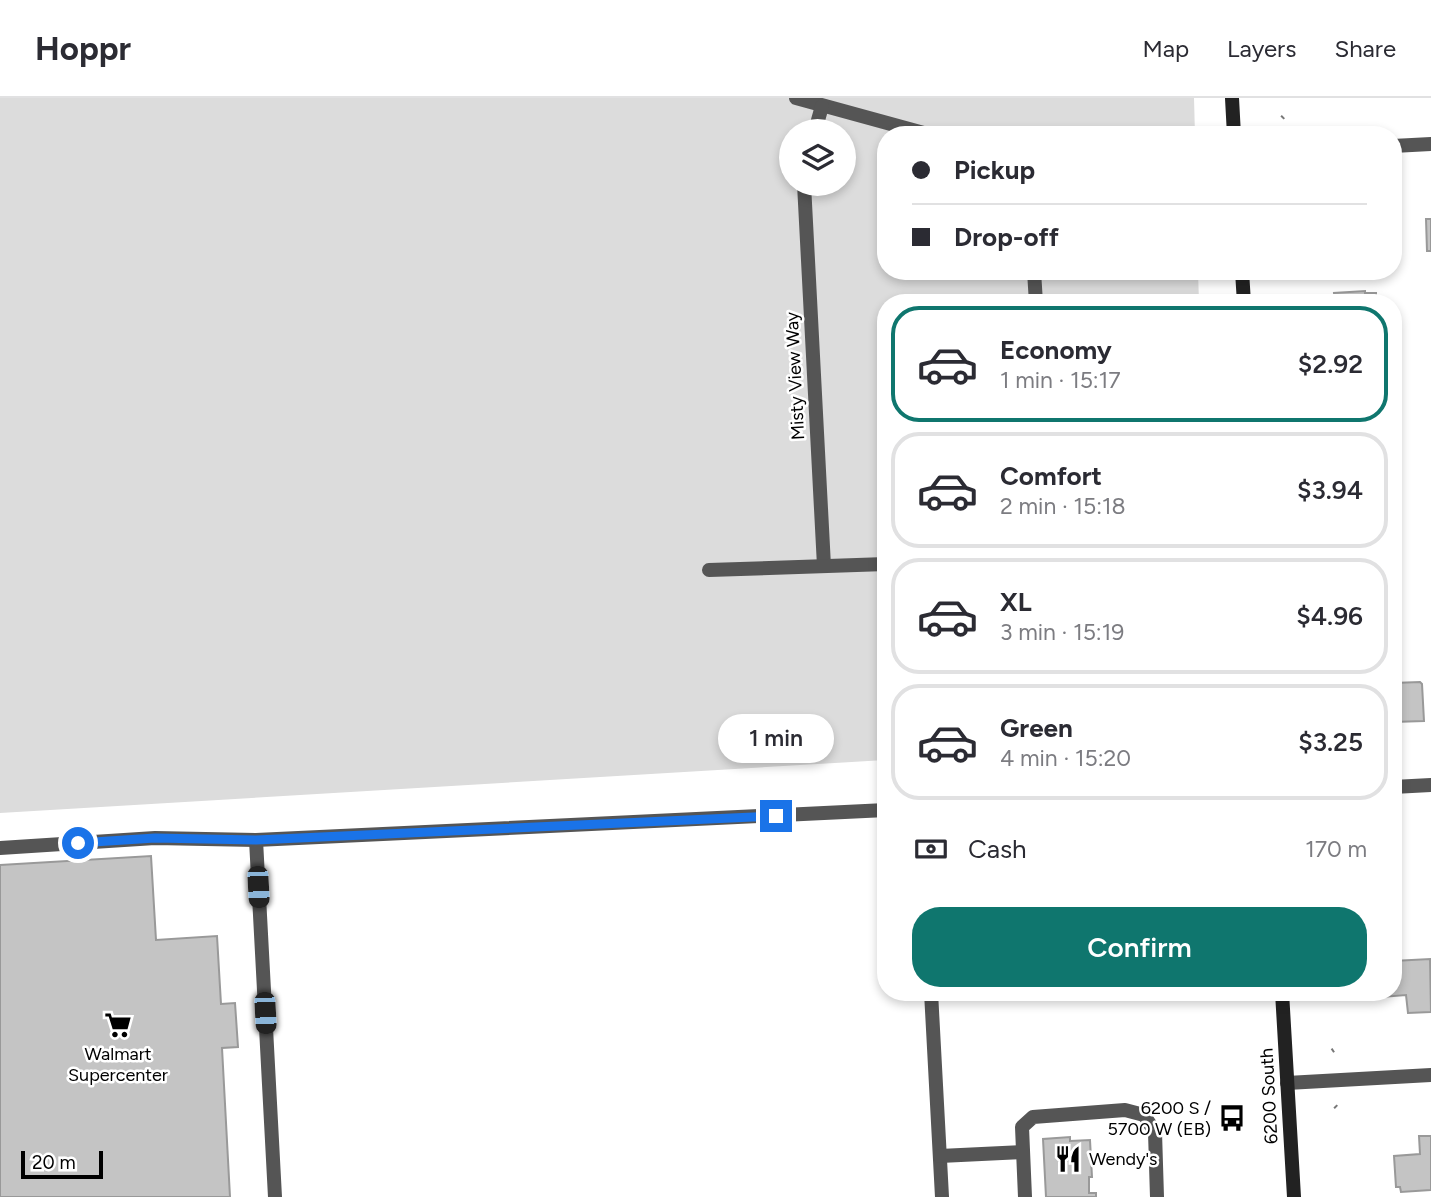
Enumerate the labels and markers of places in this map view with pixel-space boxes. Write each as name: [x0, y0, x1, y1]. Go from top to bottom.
supermarket icon: Walmart Supercenter: [103, 1010, 133, 1040]
place label: Walmart Supercenter: [68, 1043, 168, 1086]
place label: 6200 S / 5700 W (EB): [1107, 1097, 1211, 1140]
bus stop icon: 6200 S / 5700 W (EB): [1217, 1103, 1247, 1133]
restaurant icon: Wendy's: [1053, 1144, 1083, 1174]
place label: Wendy's: [1089, 1148, 1157, 1170]

